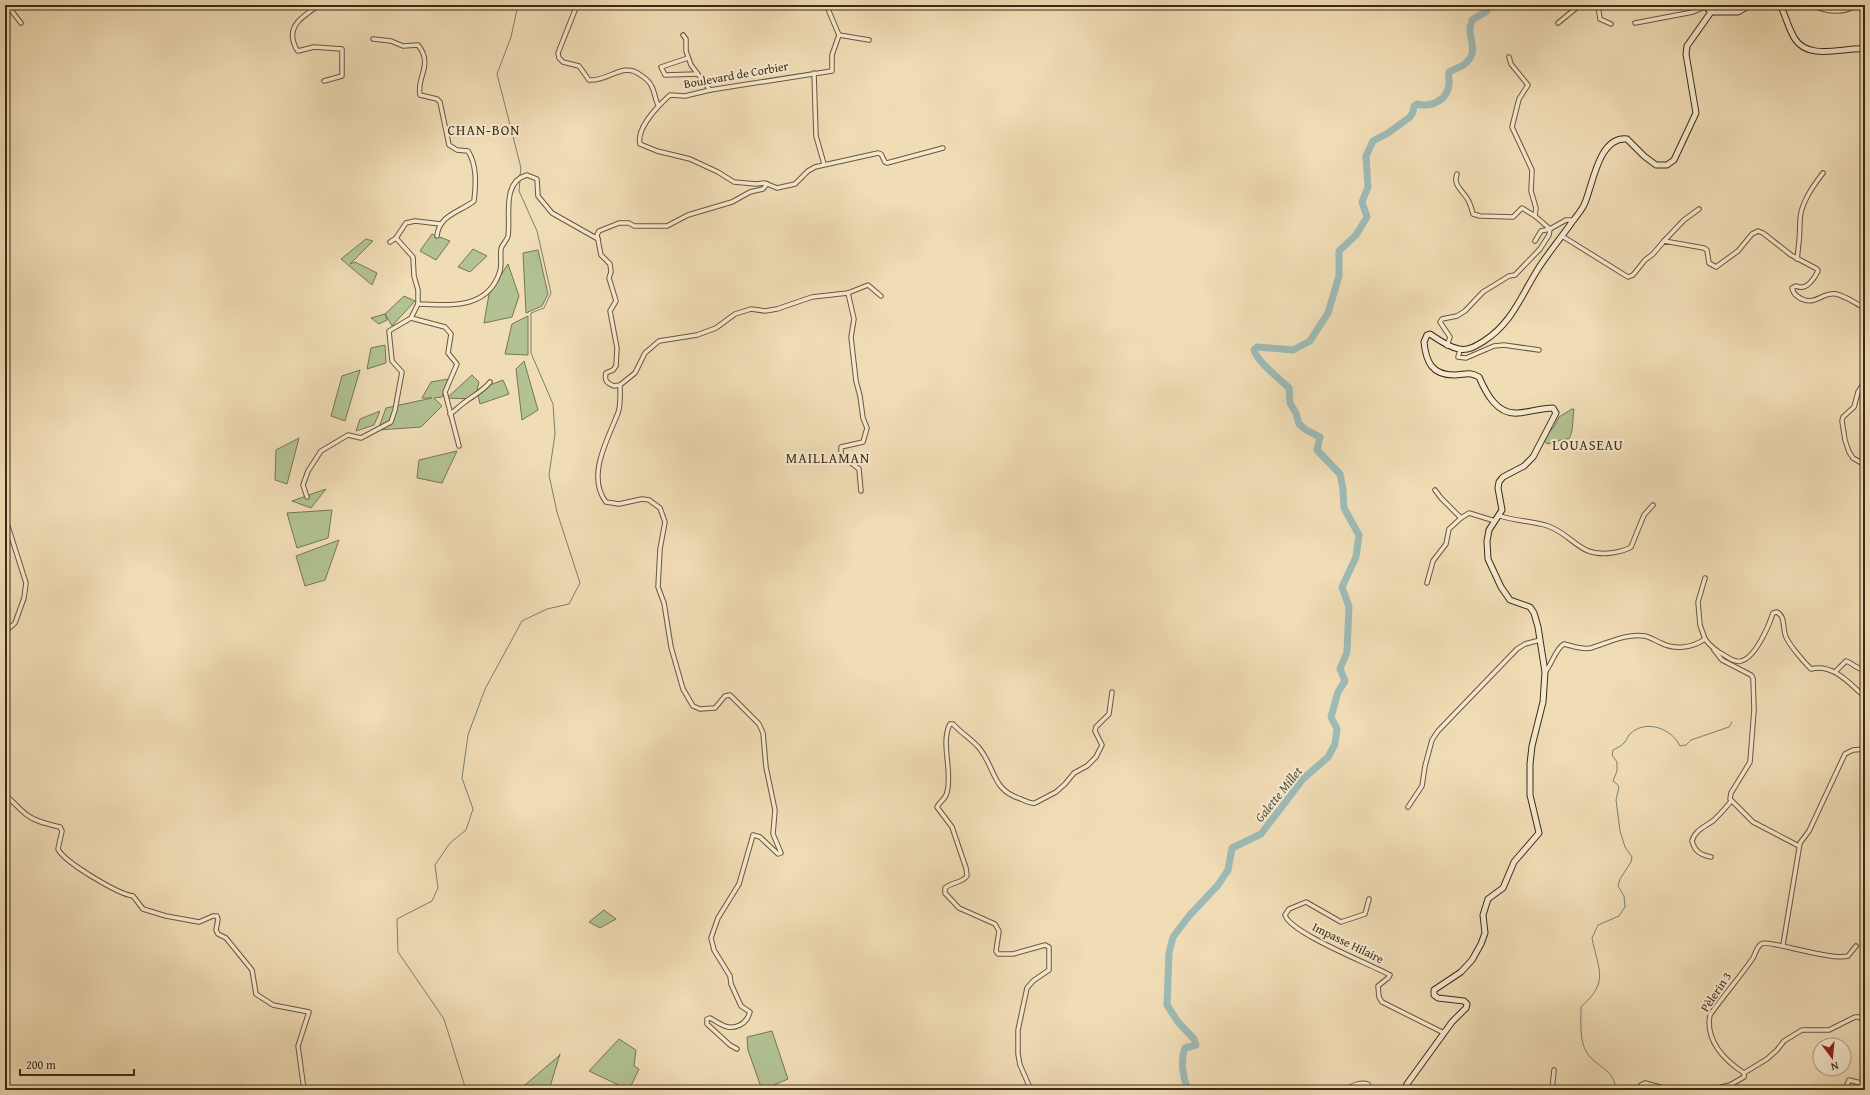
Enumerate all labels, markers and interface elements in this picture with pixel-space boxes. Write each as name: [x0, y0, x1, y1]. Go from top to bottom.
street label: Boulevard de Corbier: [682, 57, 790, 92]
district label: CHAN-BON: [448, 120, 520, 140]
district label: LOUASEAU: [1552, 435, 1624, 455]
district label: MAILLAMAN: [786, 448, 870, 468]
water label: Galette Millet: [1250, 762, 1307, 826]
street label: Impasse Hilaire: [1310, 918, 1387, 967]
street label: Pèlerin 3: [1696, 968, 1735, 1015]
north arrow: [1812, 1037, 1852, 1077]
scale bar: [20, 1051, 134, 1077]
text: 200 m: [26, 1056, 56, 1073]
text: N: [1828, 1058, 1840, 1075]

